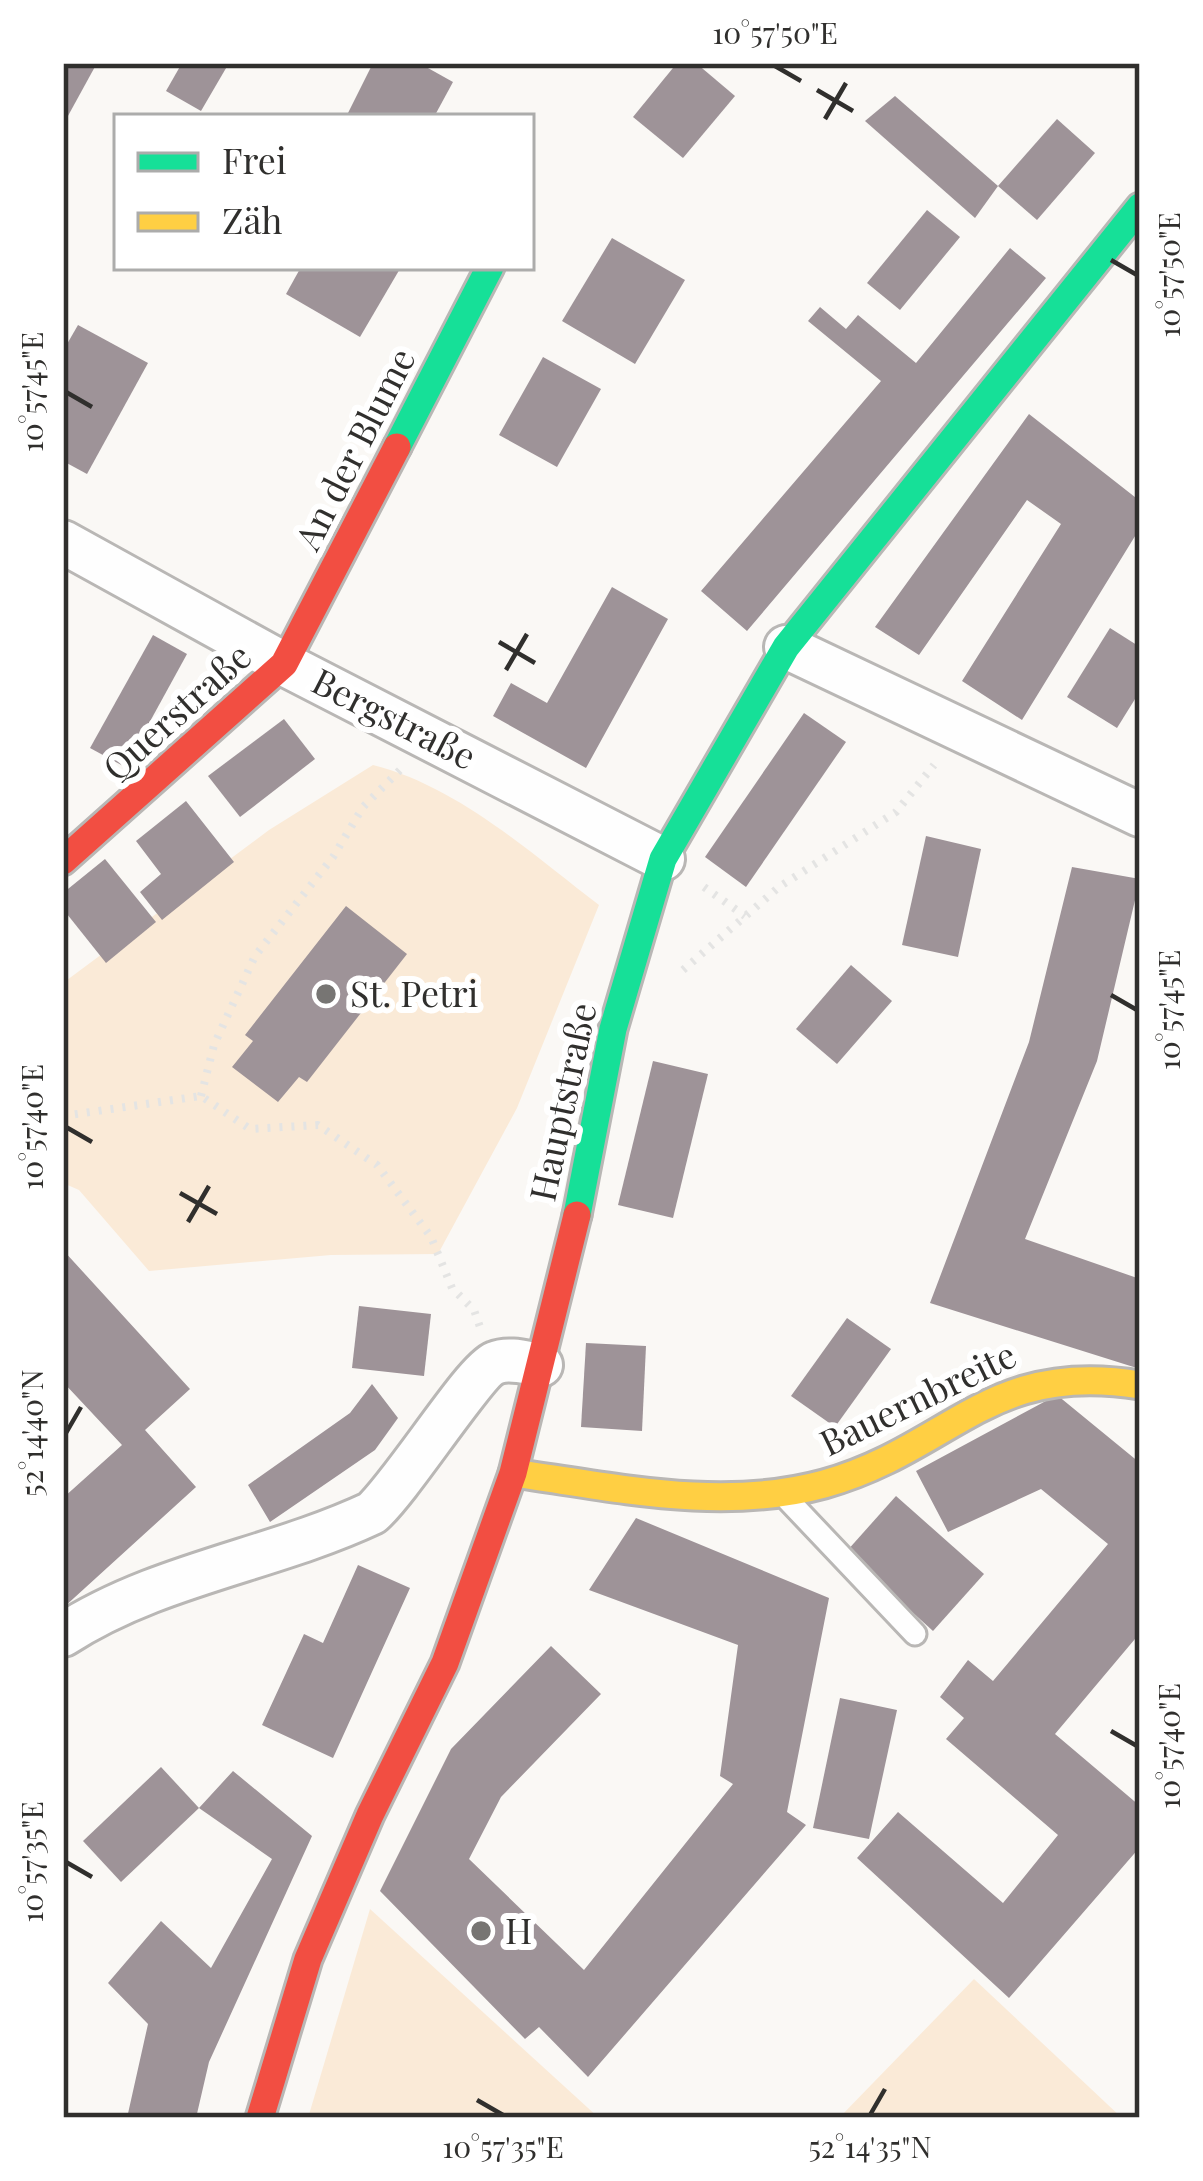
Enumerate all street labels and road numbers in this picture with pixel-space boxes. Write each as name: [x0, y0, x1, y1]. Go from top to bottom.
street label: An der Blume: [281, 339, 425, 558]
street label: Querstraße: [91, 631, 260, 790]
street label: Bergstraße: [305, 656, 485, 779]
street label: Hauptstraße: [517, 998, 605, 1205]
street label: Bauernbreite: [811, 1329, 1023, 1465]

